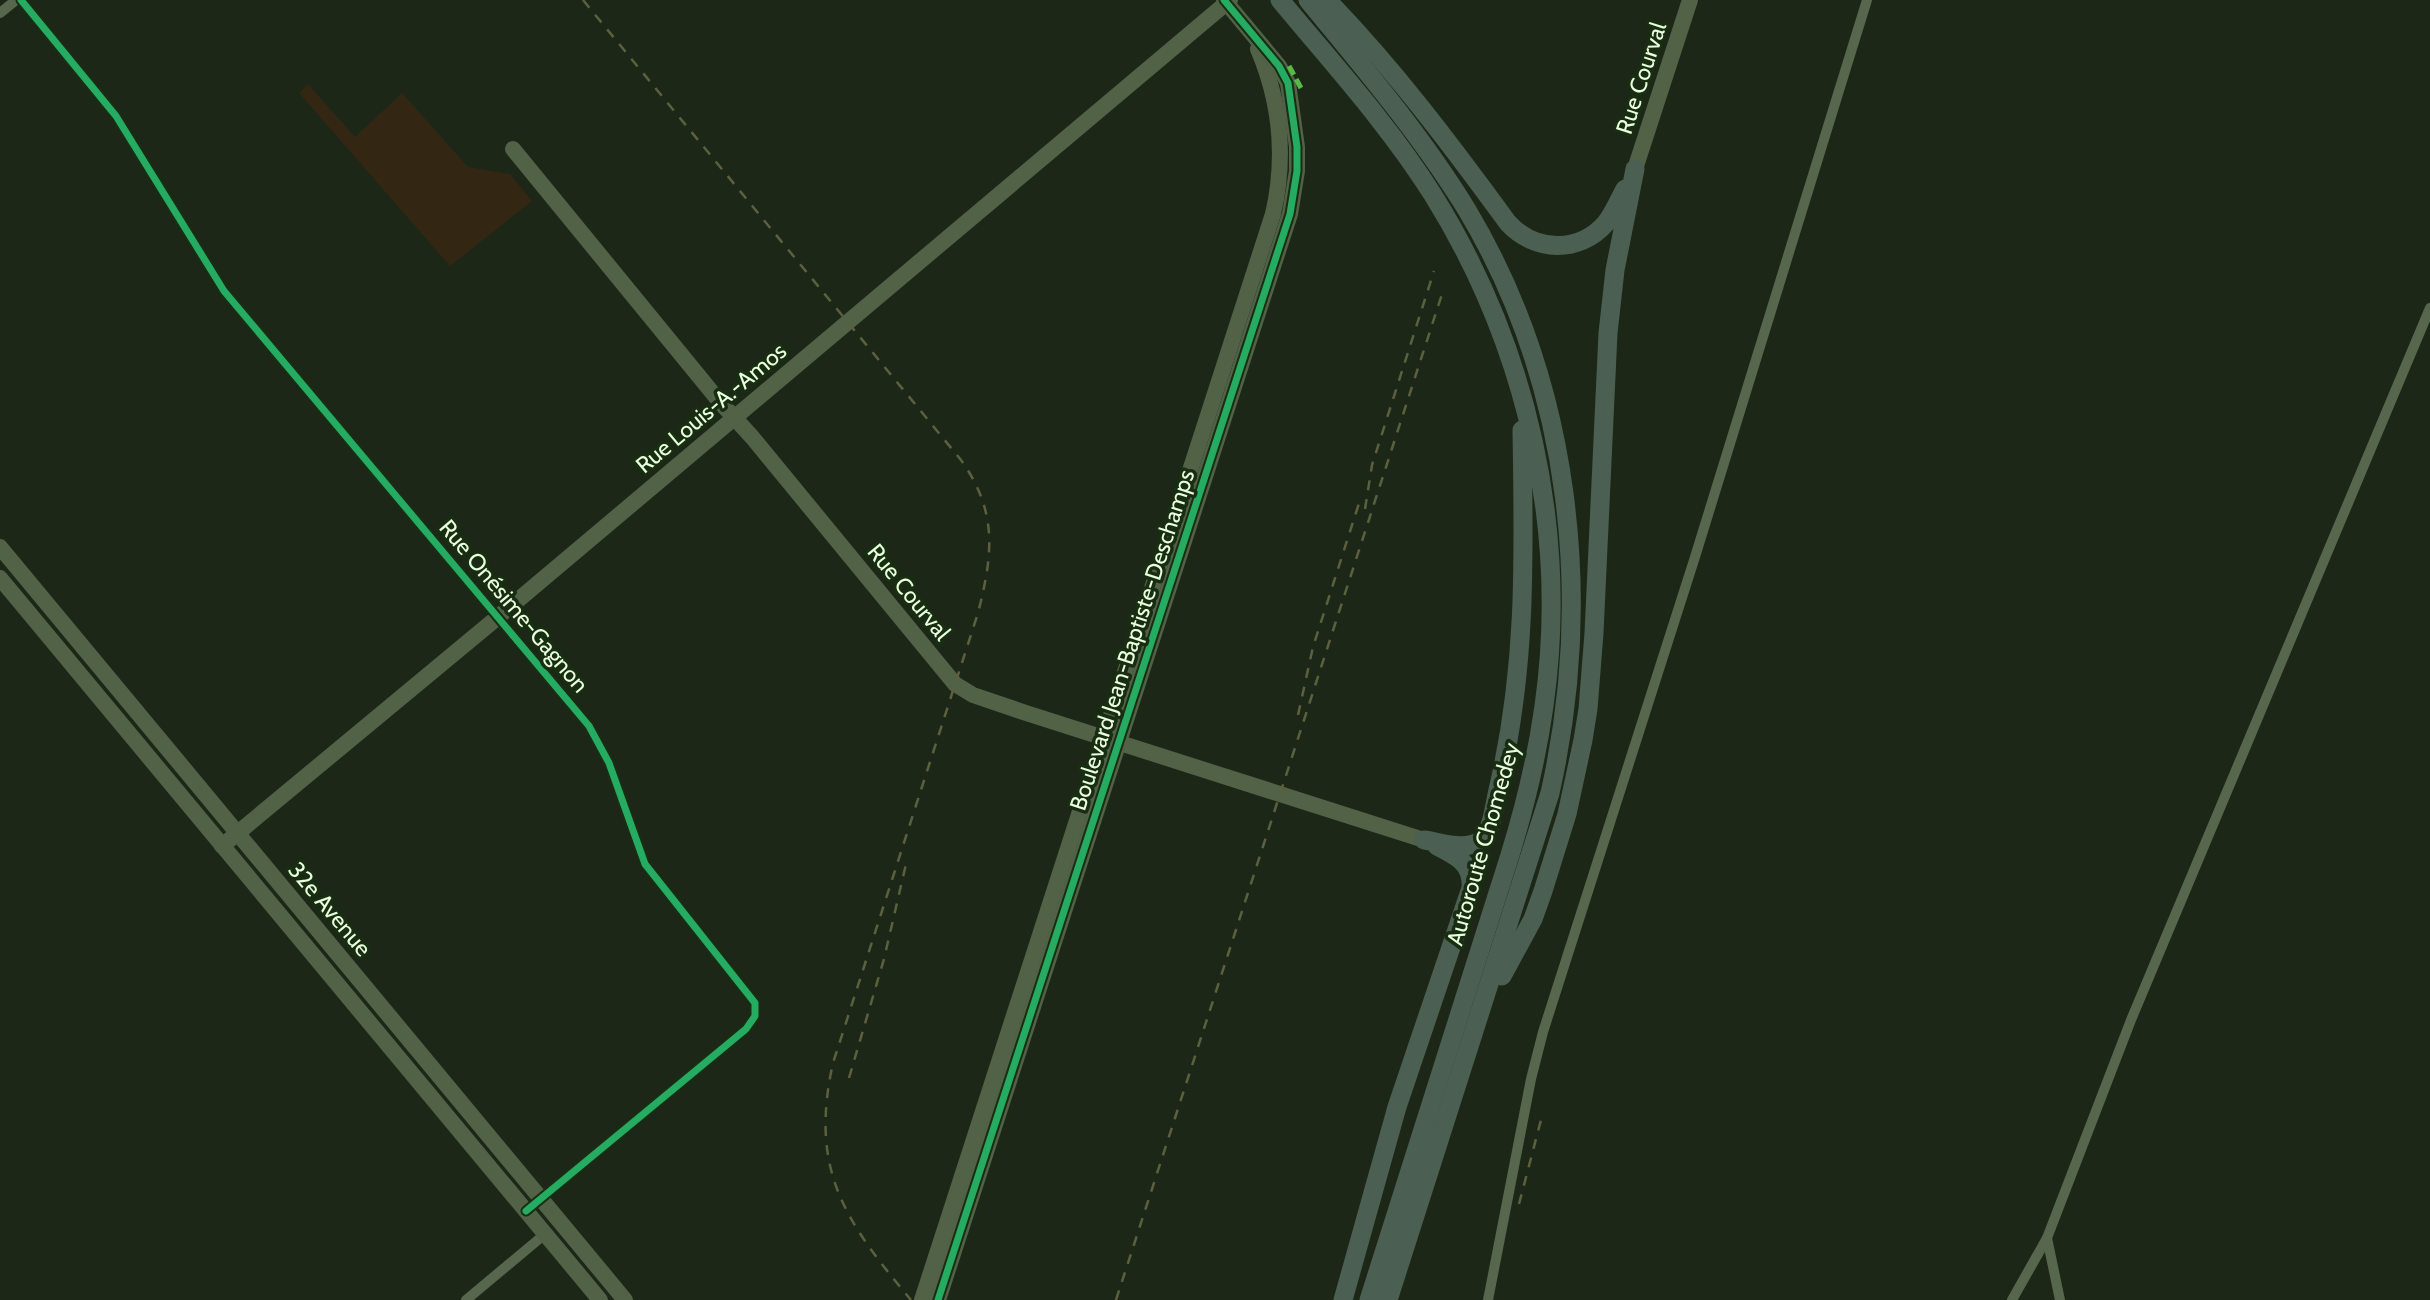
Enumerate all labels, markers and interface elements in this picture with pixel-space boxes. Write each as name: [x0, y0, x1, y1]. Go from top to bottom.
street label: Rue Courval: [1610, 18, 1672, 138]
street label: Rue Louis-A.-Amos: [630, 337, 792, 479]
street label: Boulevard Jean-Baptiste-Deschamps: [1064, 466, 1200, 814]
street label: Rue Onésime-Gagnon: [433, 514, 595, 698]
street label: Rue Courval: [862, 538, 957, 646]
street label: Autoroute Chomedey: [1441, 739, 1525, 949]
street label: 32e Avenue: [283, 856, 378, 962]

